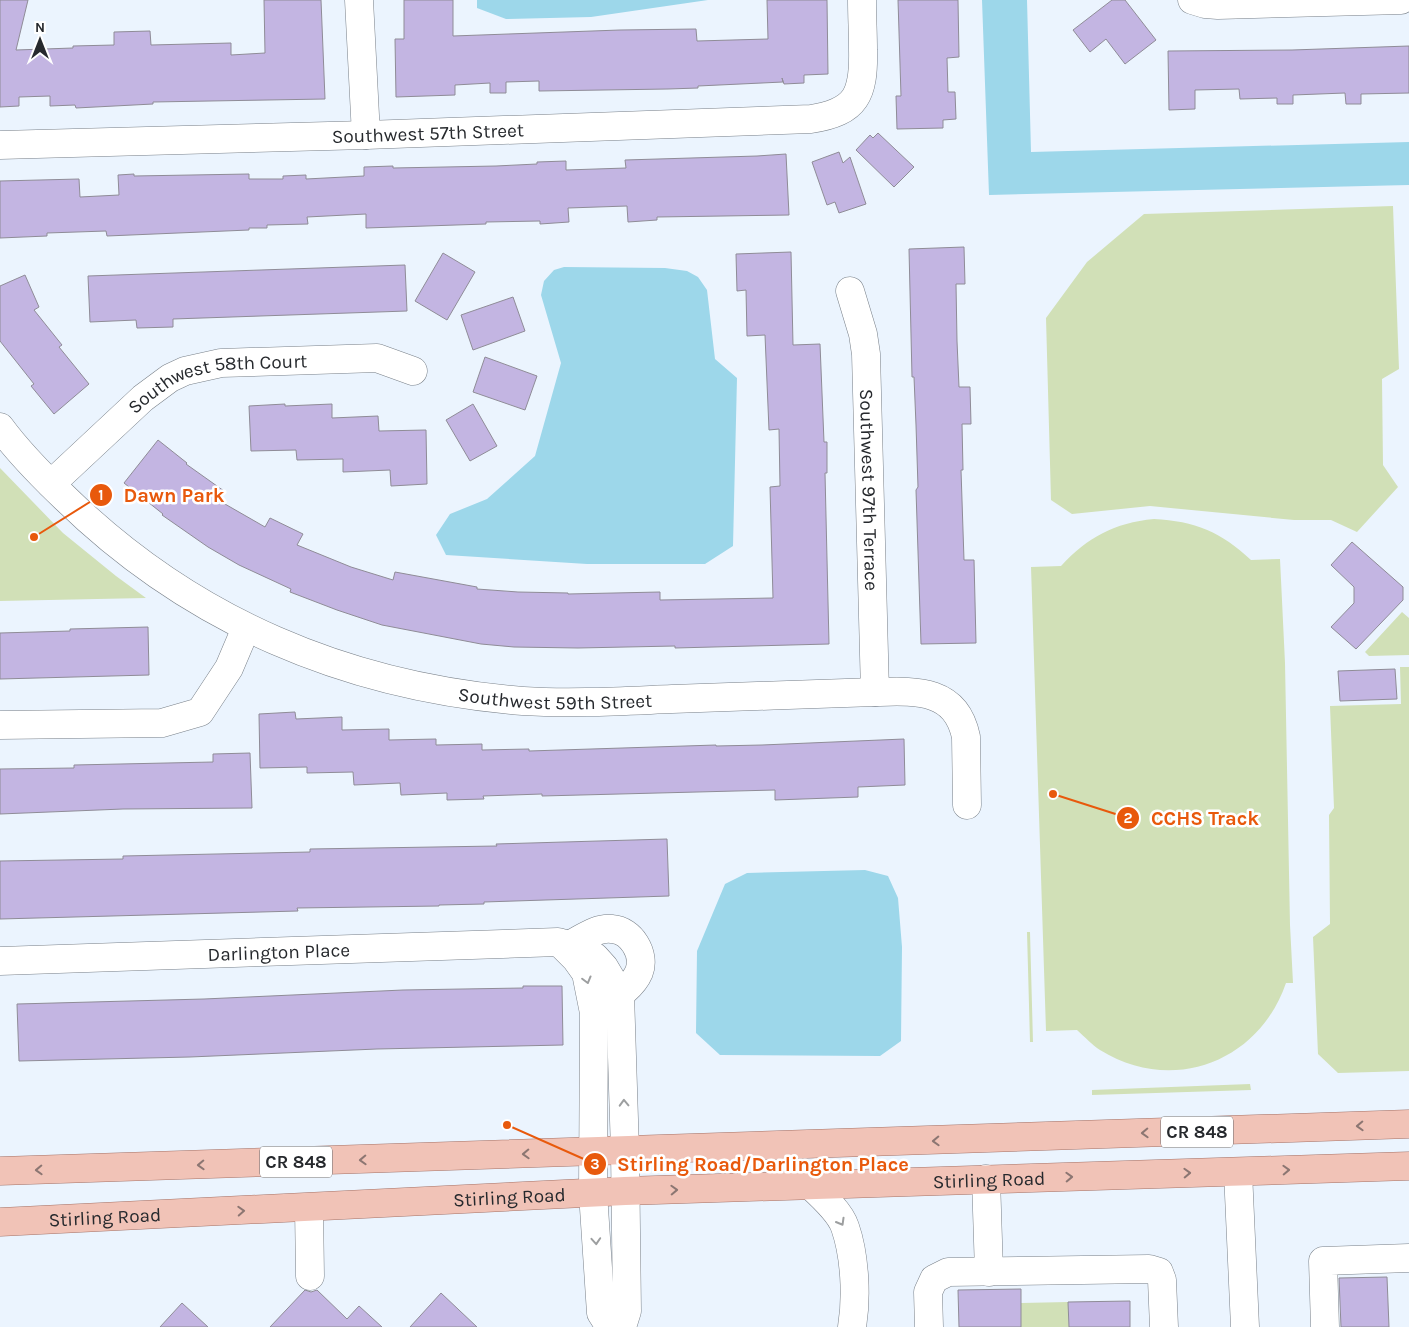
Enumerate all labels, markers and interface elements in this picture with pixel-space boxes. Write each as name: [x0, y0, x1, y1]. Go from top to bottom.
north arrow: [15, 15, 65, 65]
text: N: [35, 19, 45, 36]
street label: Southwest 57th Street: [331, 119, 524, 148]
street label: Southwest 58th Court: [124, 350, 308, 418]
street label: Southwest 97th Terrace: [855, 389, 882, 591]
callout: Dawn Park: [89, 477, 235, 512]
text: Dawn Park: [123, 484, 225, 507]
text: 1: [98, 486, 104, 504]
street label: Southwest 59th Street: [457, 683, 653, 714]
callout: CCHS Track: [1116, 800, 1269, 835]
text: CCHS Track: [1151, 807, 1259, 830]
text: 2: [1123, 809, 1133, 827]
street label: Darlington Place: [207, 939, 350, 966]
one-way arrow: [581, 975, 591, 984]
one-way arrow: [618, 1098, 629, 1106]
road number: CR 848: [1161, 1116, 1233, 1148]
one-way arrow: [1356, 1121, 1364, 1131]
one-way arrow: [1141, 1128, 1149, 1139]
one-way arrow: [931, 1135, 939, 1146]
road number: CR 848: [260, 1146, 332, 1178]
callout: Stirling Road/Darlington Place: [583, 1146, 919, 1181]
one-way arrow: [522, 1149, 530, 1160]
text: Stirling Road/Darlington Place: [617, 1153, 909, 1176]
one-way arrow: [359, 1154, 367, 1165]
text: 3: [590, 1155, 600, 1173]
one-way arrow: [197, 1159, 205, 1170]
one-way arrow: [34, 1165, 42, 1175]
one-way arrow: [1283, 1165, 1291, 1175]
street label: Stirling Road: [932, 1168, 1046, 1193]
one-way arrow: [1184, 1168, 1192, 1179]
one-way arrow: [1066, 1172, 1074, 1182]
street label: Stirling Road: [453, 1184, 566, 1212]
one-way arrow: [670, 1184, 678, 1195]
street label: Stirling Road: [48, 1204, 162, 1232]
one-way arrow: [237, 1206, 245, 1217]
one-way arrow: [835, 1217, 845, 1226]
one-way arrow: [590, 1238, 601, 1246]

